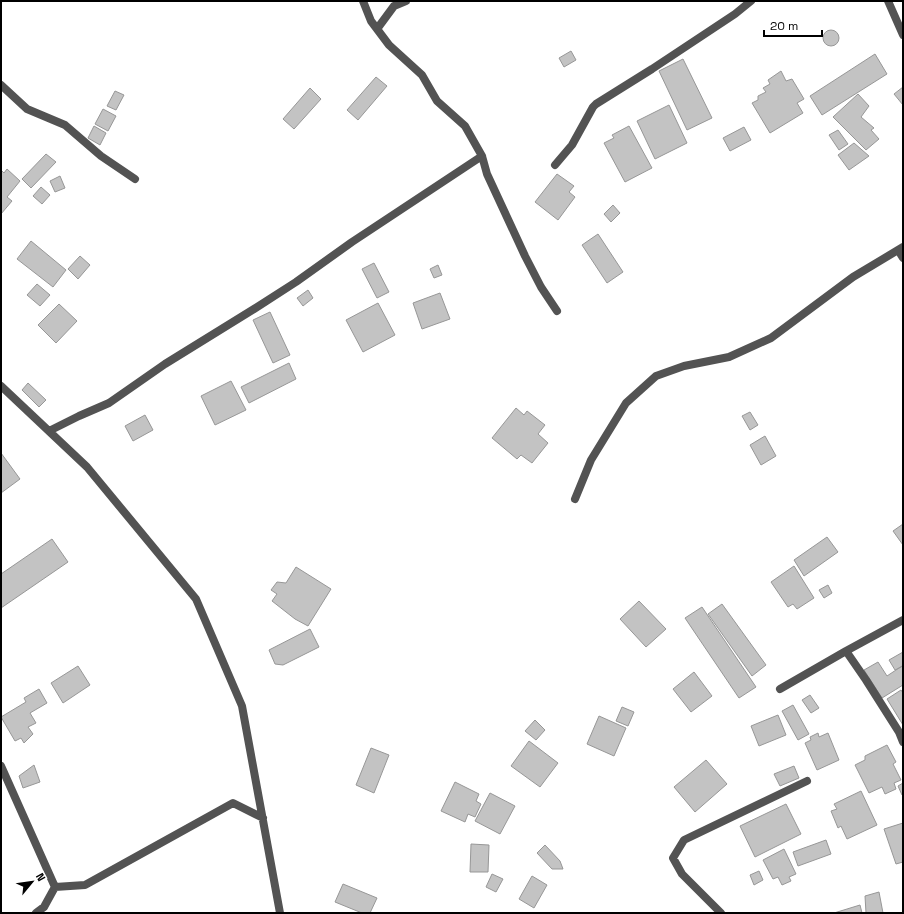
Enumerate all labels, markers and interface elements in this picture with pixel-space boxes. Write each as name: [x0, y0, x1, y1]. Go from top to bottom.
scale bar: [764, 12, 822, 38]
text: 20 m: [770, 18, 798, 34]
north arrow: [12, 862, 52, 902]
text: N: [33, 871, 49, 884]

